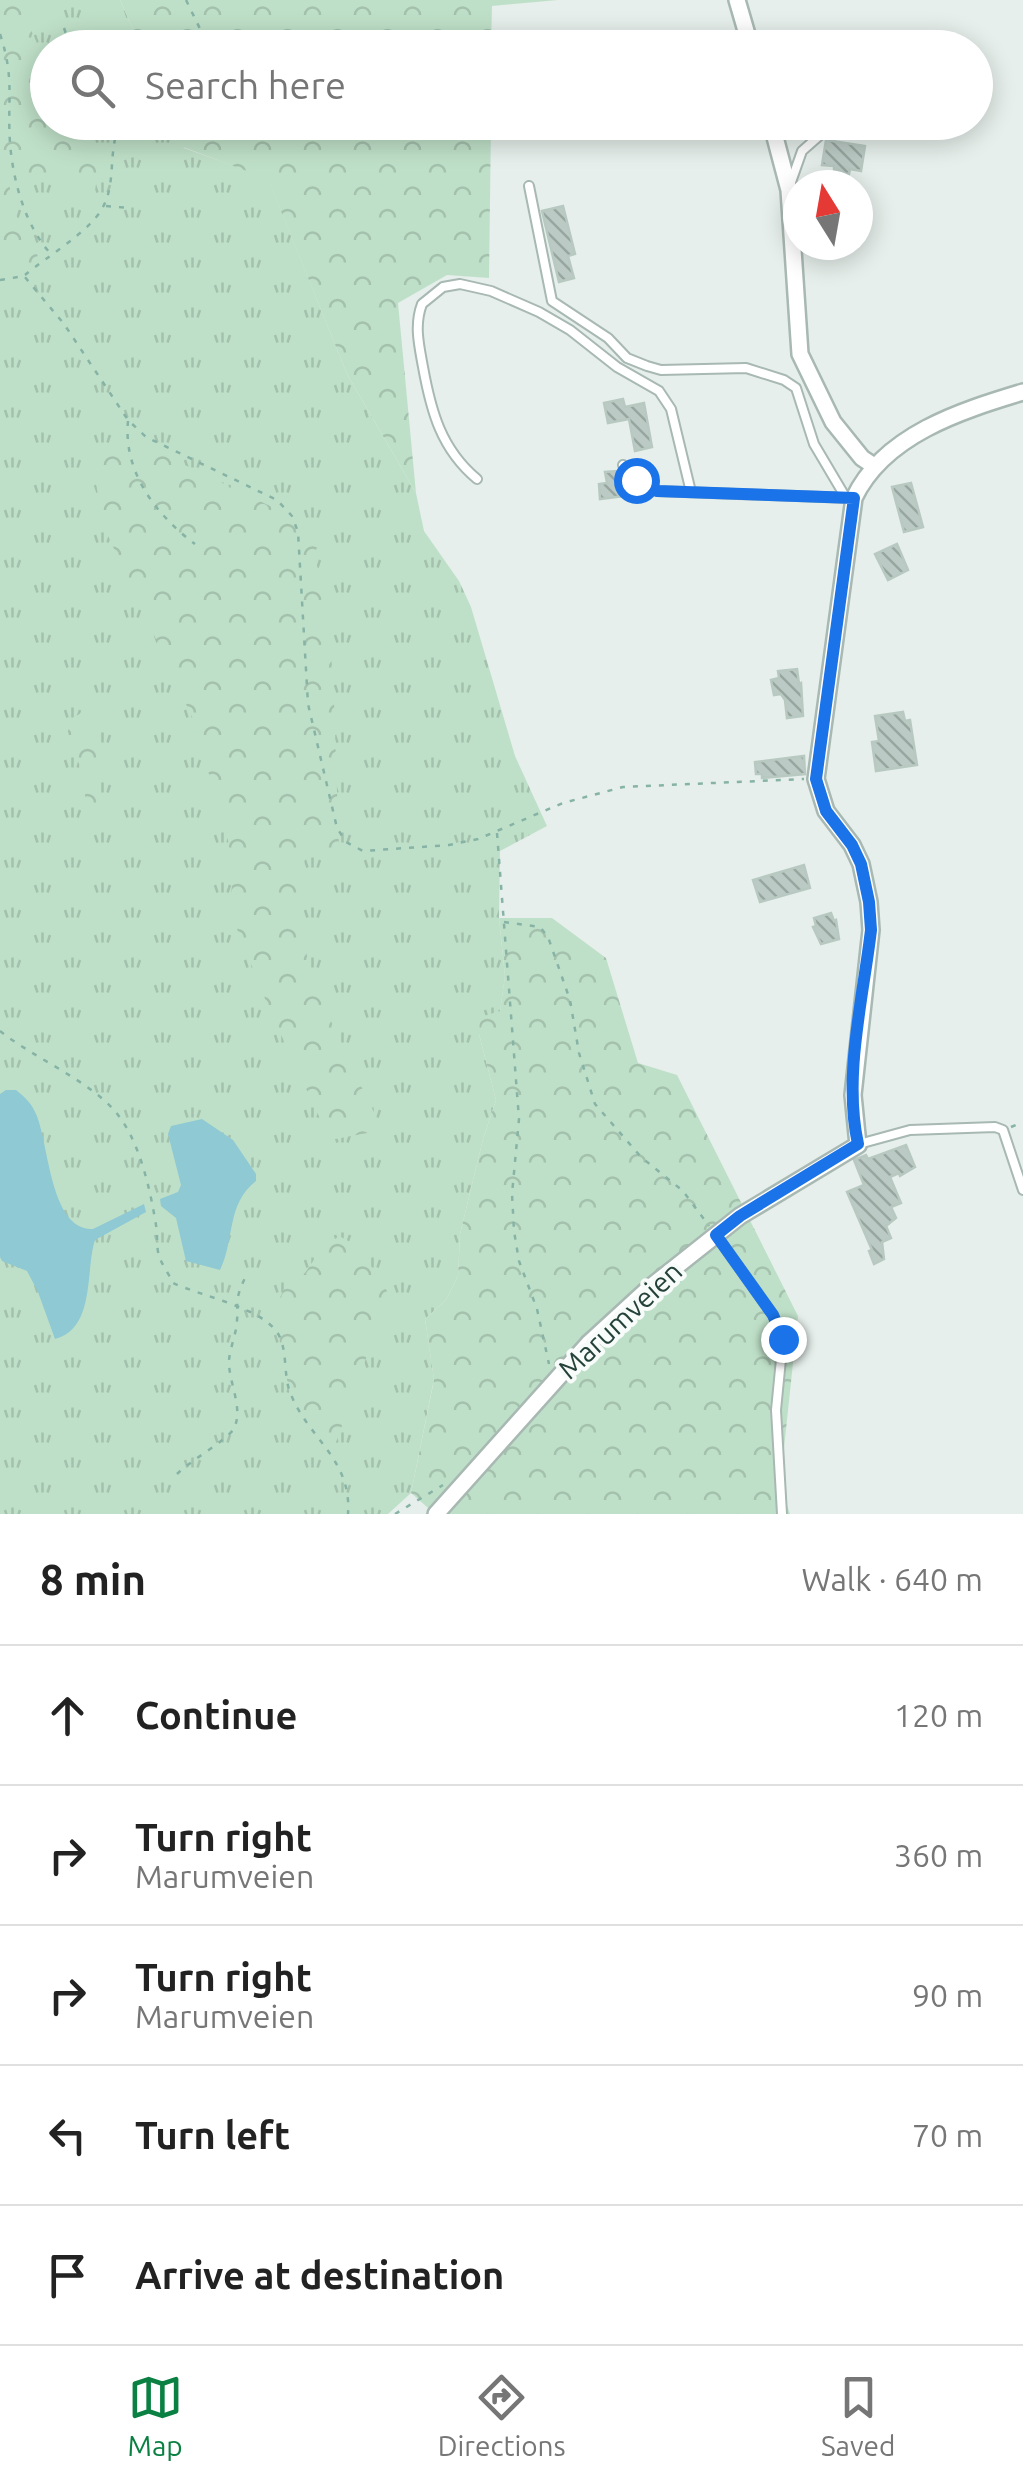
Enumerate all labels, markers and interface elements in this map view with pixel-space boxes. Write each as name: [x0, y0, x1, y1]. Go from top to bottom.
search box: [30, 30, 993, 140]
icon: search: [65, 58, 120, 113]
text: Search here: [145, 64, 346, 106]
north arrow: [783, 170, 873, 260]
route start: [614, 458, 660, 504]
street label: Marumveien: [552, 1255, 688, 1384]
route end: [761, 1317, 807, 1363]
text: 8 min: [40, 1556, 146, 1603]
text: Walk · 640 m: [801, 1561, 983, 1597]
icon: ahead: [40, 1688, 95, 1743]
text: Continue: [135, 1694, 297, 1736]
text: 120 m: [894, 1697, 983, 1733]
text: Turn right: [135, 1816, 312, 1858]
icon: right: [40, 1828, 95, 1883]
text: 360 m: [894, 1837, 983, 1873]
text: Marumveien: [135, 1858, 314, 1894]
text: Turn right: [135, 1956, 312, 1998]
icon: right: [40, 1968, 95, 2023]
text: 90 m: [912, 1977, 983, 2013]
text: Marumveien: [135, 1998, 314, 2034]
icon: left: [40, 2108, 95, 2163]
text: Turn left: [135, 2114, 290, 2156]
text: 70 m: [912, 2117, 983, 2153]
icon: arrive: [40, 2248, 95, 2303]
text: Arrive at destination: [135, 2254, 504, 2296]
tab: Map: [128, 2370, 183, 2461]
tab: Directions: [438, 2370, 566, 2461]
tab: Saved: [821, 2370, 895, 2461]

